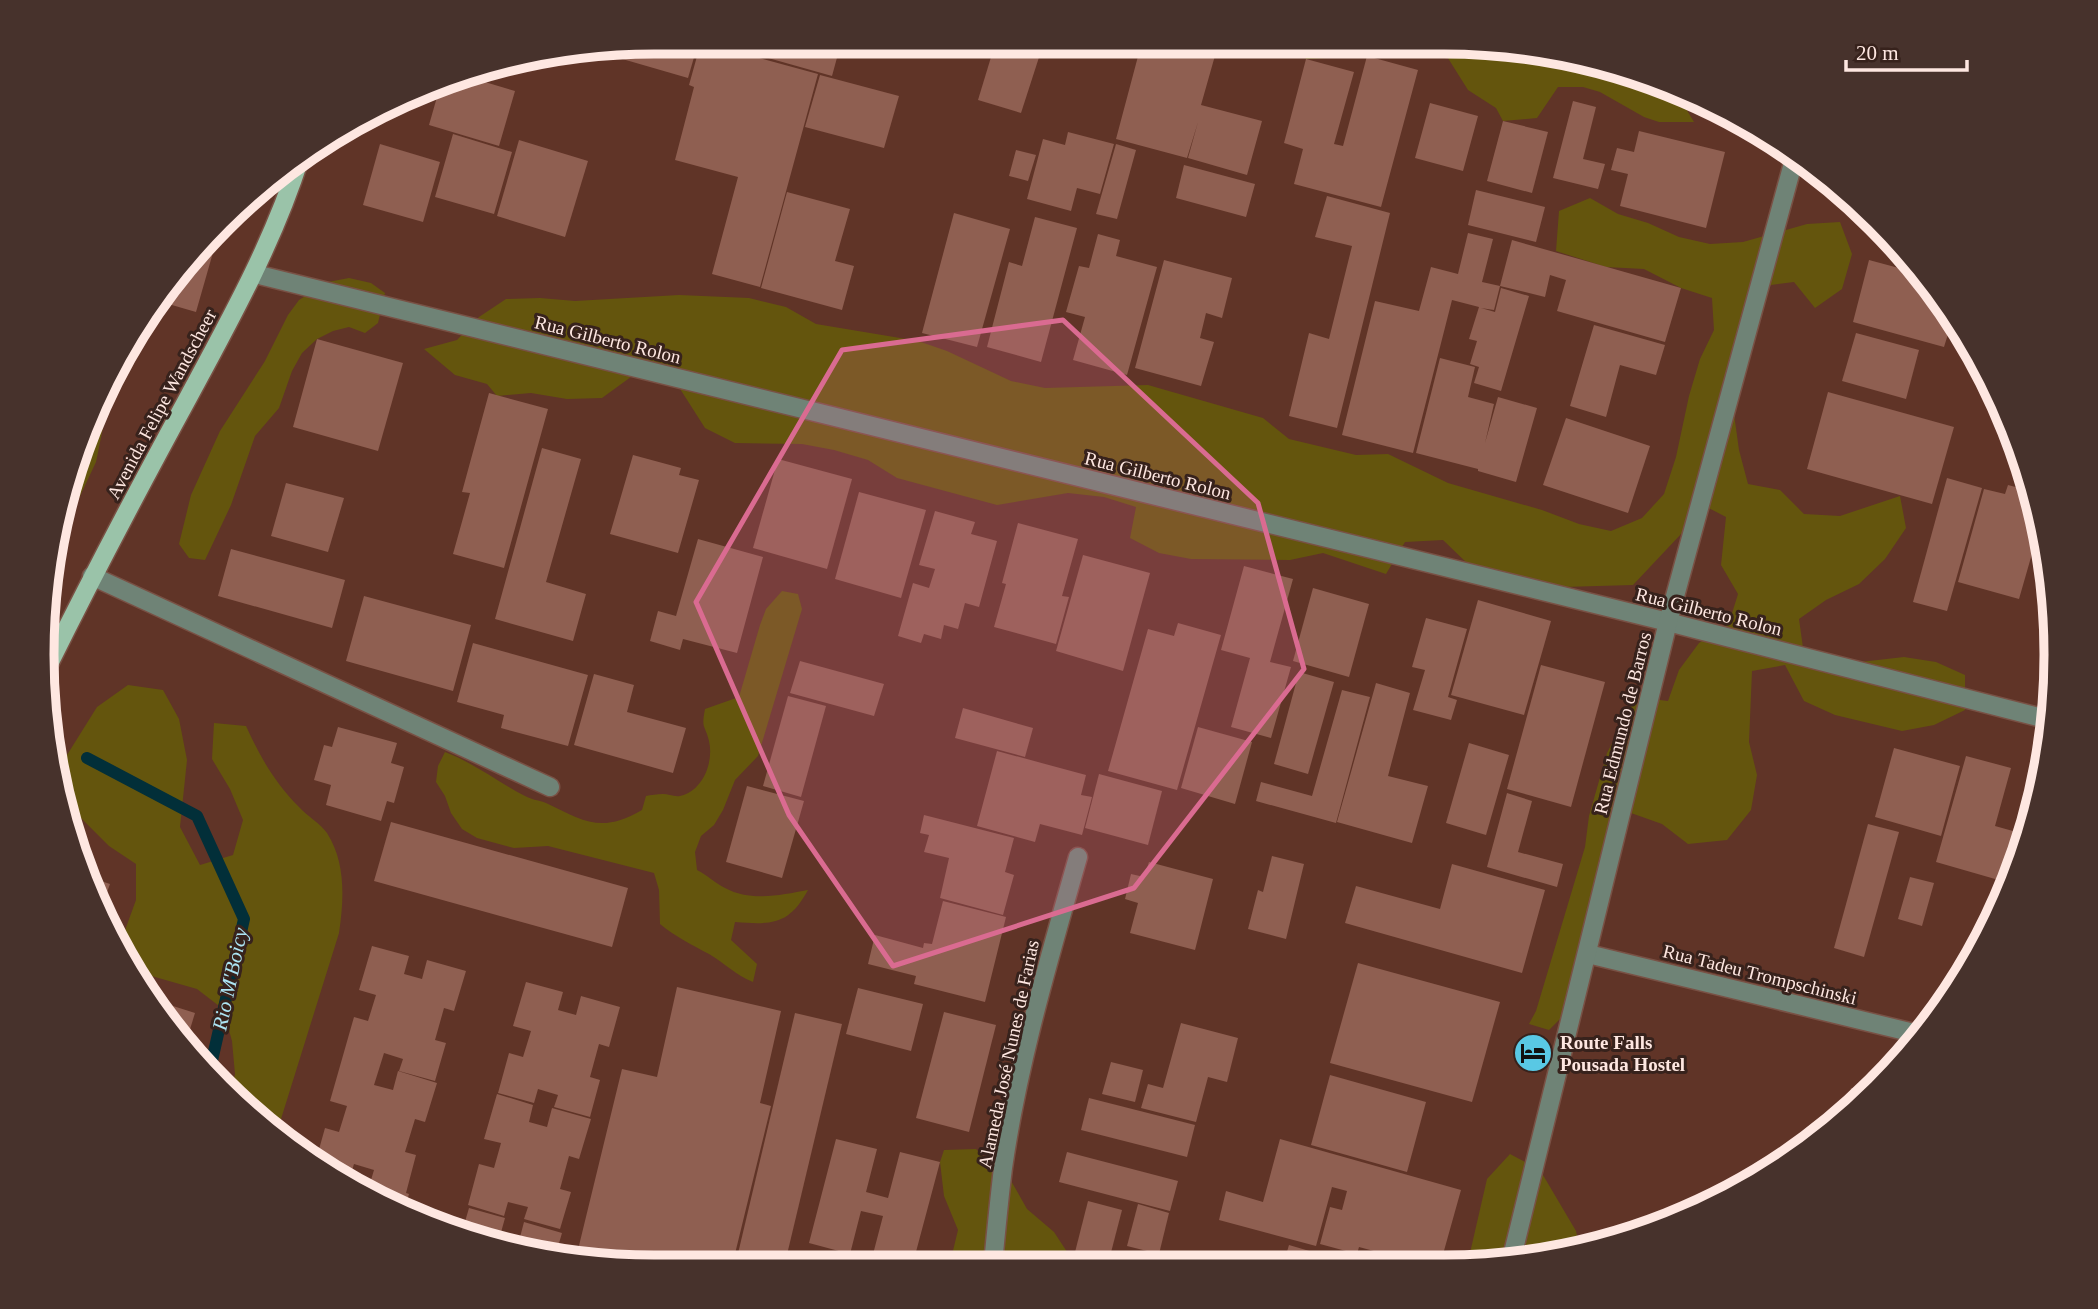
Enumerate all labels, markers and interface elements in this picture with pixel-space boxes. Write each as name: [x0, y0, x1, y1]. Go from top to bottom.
scale bar: [1846, 28, 1967, 72]
text: 20 m: [1856, 41, 1899, 65]
street label: Avenida Felipe Wandscheer: [102, 305, 221, 503]
street label: Rua Gilberto Rolon: [533, 311, 684, 368]
street label: Rua Gilberto Rolon: [1083, 447, 1234, 504]
street label: Rua Gilberto Rolon: [1634, 583, 1785, 640]
street label: Rua Edmundo de Barros: [1590, 630, 1655, 817]
water label: Rio M'Boicy: [207, 925, 253, 1033]
street label: Alameda José Nunes de Farias: [974, 938, 1043, 1170]
street label: Rua Tadeu Trompschinski: [1661, 940, 1859, 1009]
hotel icon: Route Falls Pousada Hostel: [1512, 1032, 1554, 1074]
place label: Route Falls Pousada Hostel: [1560, 1032, 1685, 1075]

